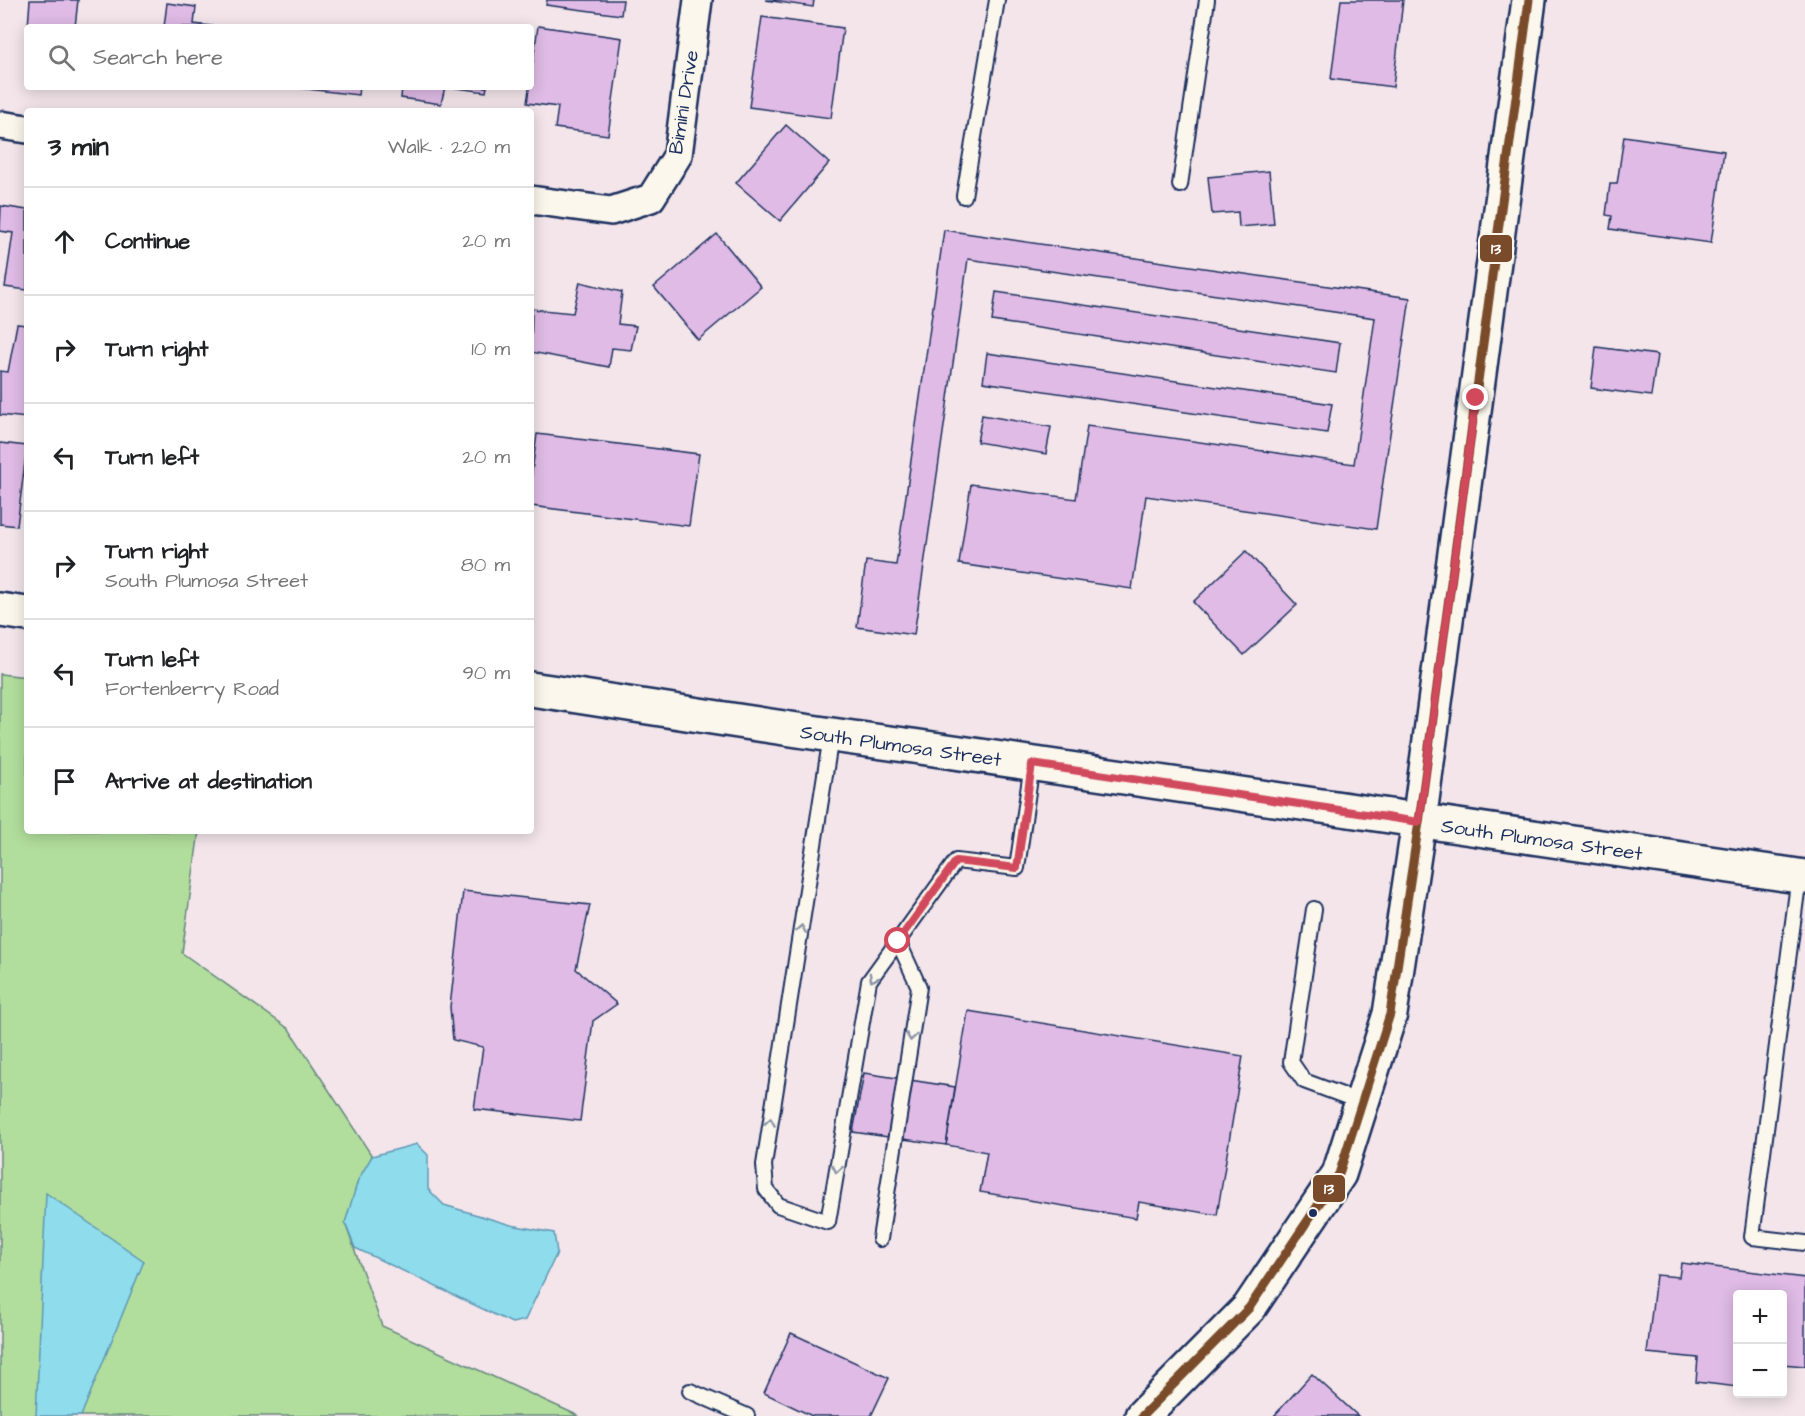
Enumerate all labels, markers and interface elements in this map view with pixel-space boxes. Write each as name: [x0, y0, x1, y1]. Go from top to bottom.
search box: [24, 24, 534, 90]
icon: search: [45, 41, 78, 74]
text: Search here: [93, 42, 223, 73]
street label: Bimini Drive: [662, 48, 706, 156]
text: 3 min: [48, 129, 109, 165]
text: Walk · 220 m: [388, 133, 510, 161]
icon: ahead: [48, 225, 81, 258]
text: Continue: [105, 226, 190, 257]
text: 20 m: [462, 227, 510, 255]
line badge: 13: [1479, 234, 1513, 263]
text: 13: [1491, 238, 1502, 260]
icon: right: [48, 333, 81, 366]
text: Turn right: [105, 334, 208, 365]
text: 10 m: [471, 335, 510, 363]
route end: [1462, 384, 1488, 410]
icon: left: [48, 441, 81, 474]
text: Turn left: [105, 442, 199, 473]
text: 20 m: [462, 443, 510, 471]
text: Turn right: [105, 536, 208, 567]
icon: right: [48, 549, 81, 582]
text: 80 m: [461, 551, 510, 579]
text: South Plumosa Street: [105, 567, 308, 595]
text: Turn left: [105, 644, 199, 675]
icon: left: [48, 657, 81, 690]
text: 90 m: [462, 659, 510, 687]
text: Fortenberry Road: [105, 675, 279, 703]
street label: South Plumosa Street: [798, 718, 1003, 774]
icon: arrive: [48, 765, 81, 798]
text: Arrive at destination: [105, 766, 312, 797]
street label: South Plumosa Street: [1439, 812, 1644, 868]
one-way arrow: [794, 924, 806, 934]
route start: [884, 927, 910, 953]
one-way arrow: [869, 972, 880, 982]
one-way arrow: [905, 1032, 917, 1041]
one-way arrow: [764, 1117, 776, 1126]
one-way arrow: [831, 1163, 844, 1173]
line badge: 13: [1312, 1174, 1346, 1203]
text: 13: [1324, 1178, 1335, 1200]
unlabelled marker: [1307, 1207, 1319, 1219]
map controls: [1733, 1290, 1787, 1398]
button: +: [1733, 1290, 1787, 1344]
button: −: [1733, 1344, 1787, 1398]

